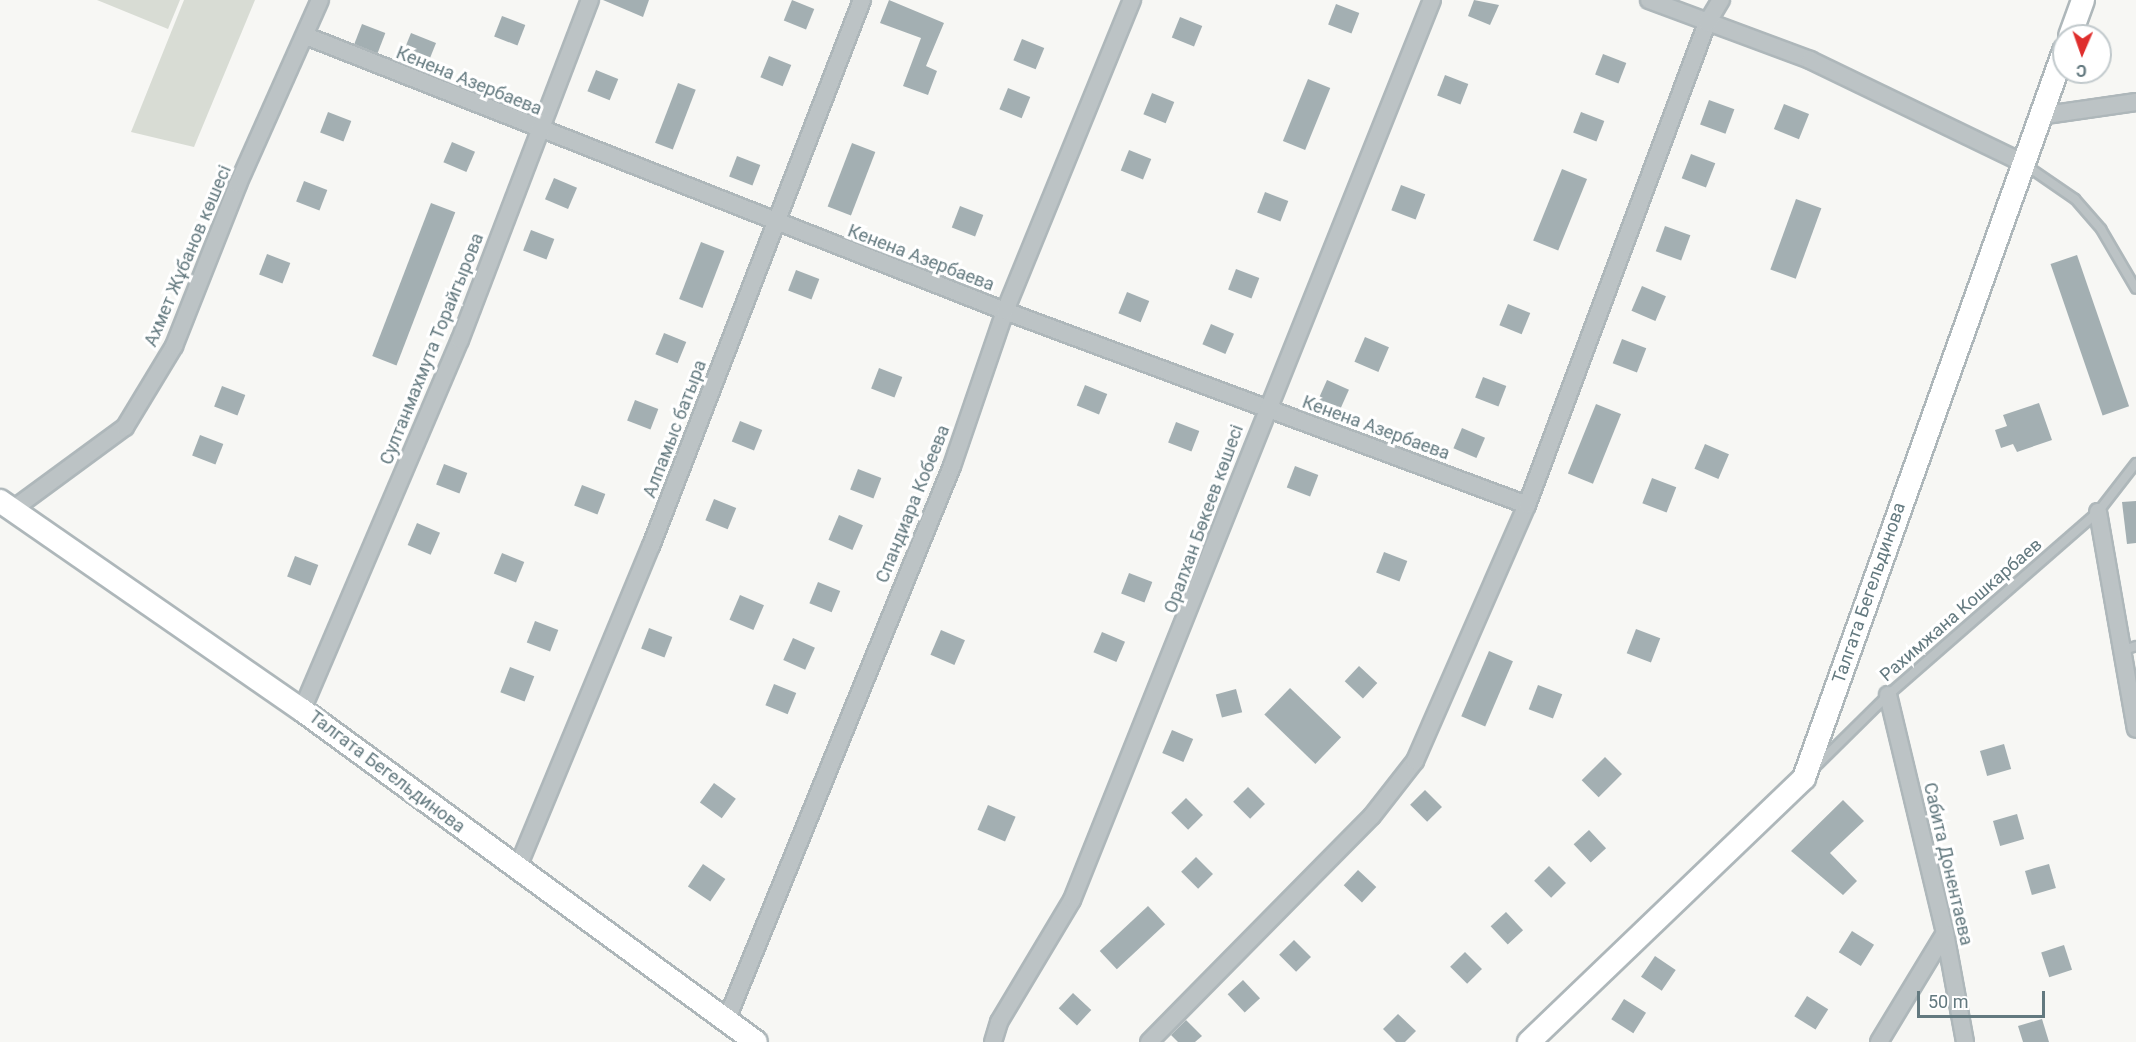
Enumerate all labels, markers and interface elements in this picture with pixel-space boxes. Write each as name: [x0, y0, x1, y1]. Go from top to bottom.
north arrow: [2052, 24, 2112, 84]
street label: Кенена Азербаева: [393, 42, 545, 120]
text: С: [2076, 61, 2087, 80]
street label: Ахмет Жұбанов көшесі: [140, 162, 236, 350]
street label: Кенена Азербаева: [845, 220, 997, 296]
street label: Султанмахмута Торайгырова: [376, 230, 488, 468]
street label: Алпамыс батыра: [639, 357, 711, 501]
street label: Кенена Азербаева: [1299, 391, 1453, 465]
street label: Спандиара Кобеева: [871, 422, 955, 586]
street label: Оралхан Бөкеев көшесі: [1160, 422, 1248, 616]
street label: Талгата Бегельдинова: [1828, 500, 1910, 686]
street label: Рахимжана Кошкарбаев: [1876, 534, 2046, 686]
street label: Талгата Бегельдинова: [305, 706, 469, 838]
street label: Сабита Донентаева: [1919, 780, 1977, 948]
scale bar: [1920, 979, 2048, 1017]
text: 50 m: [1928, 991, 1968, 1012]

